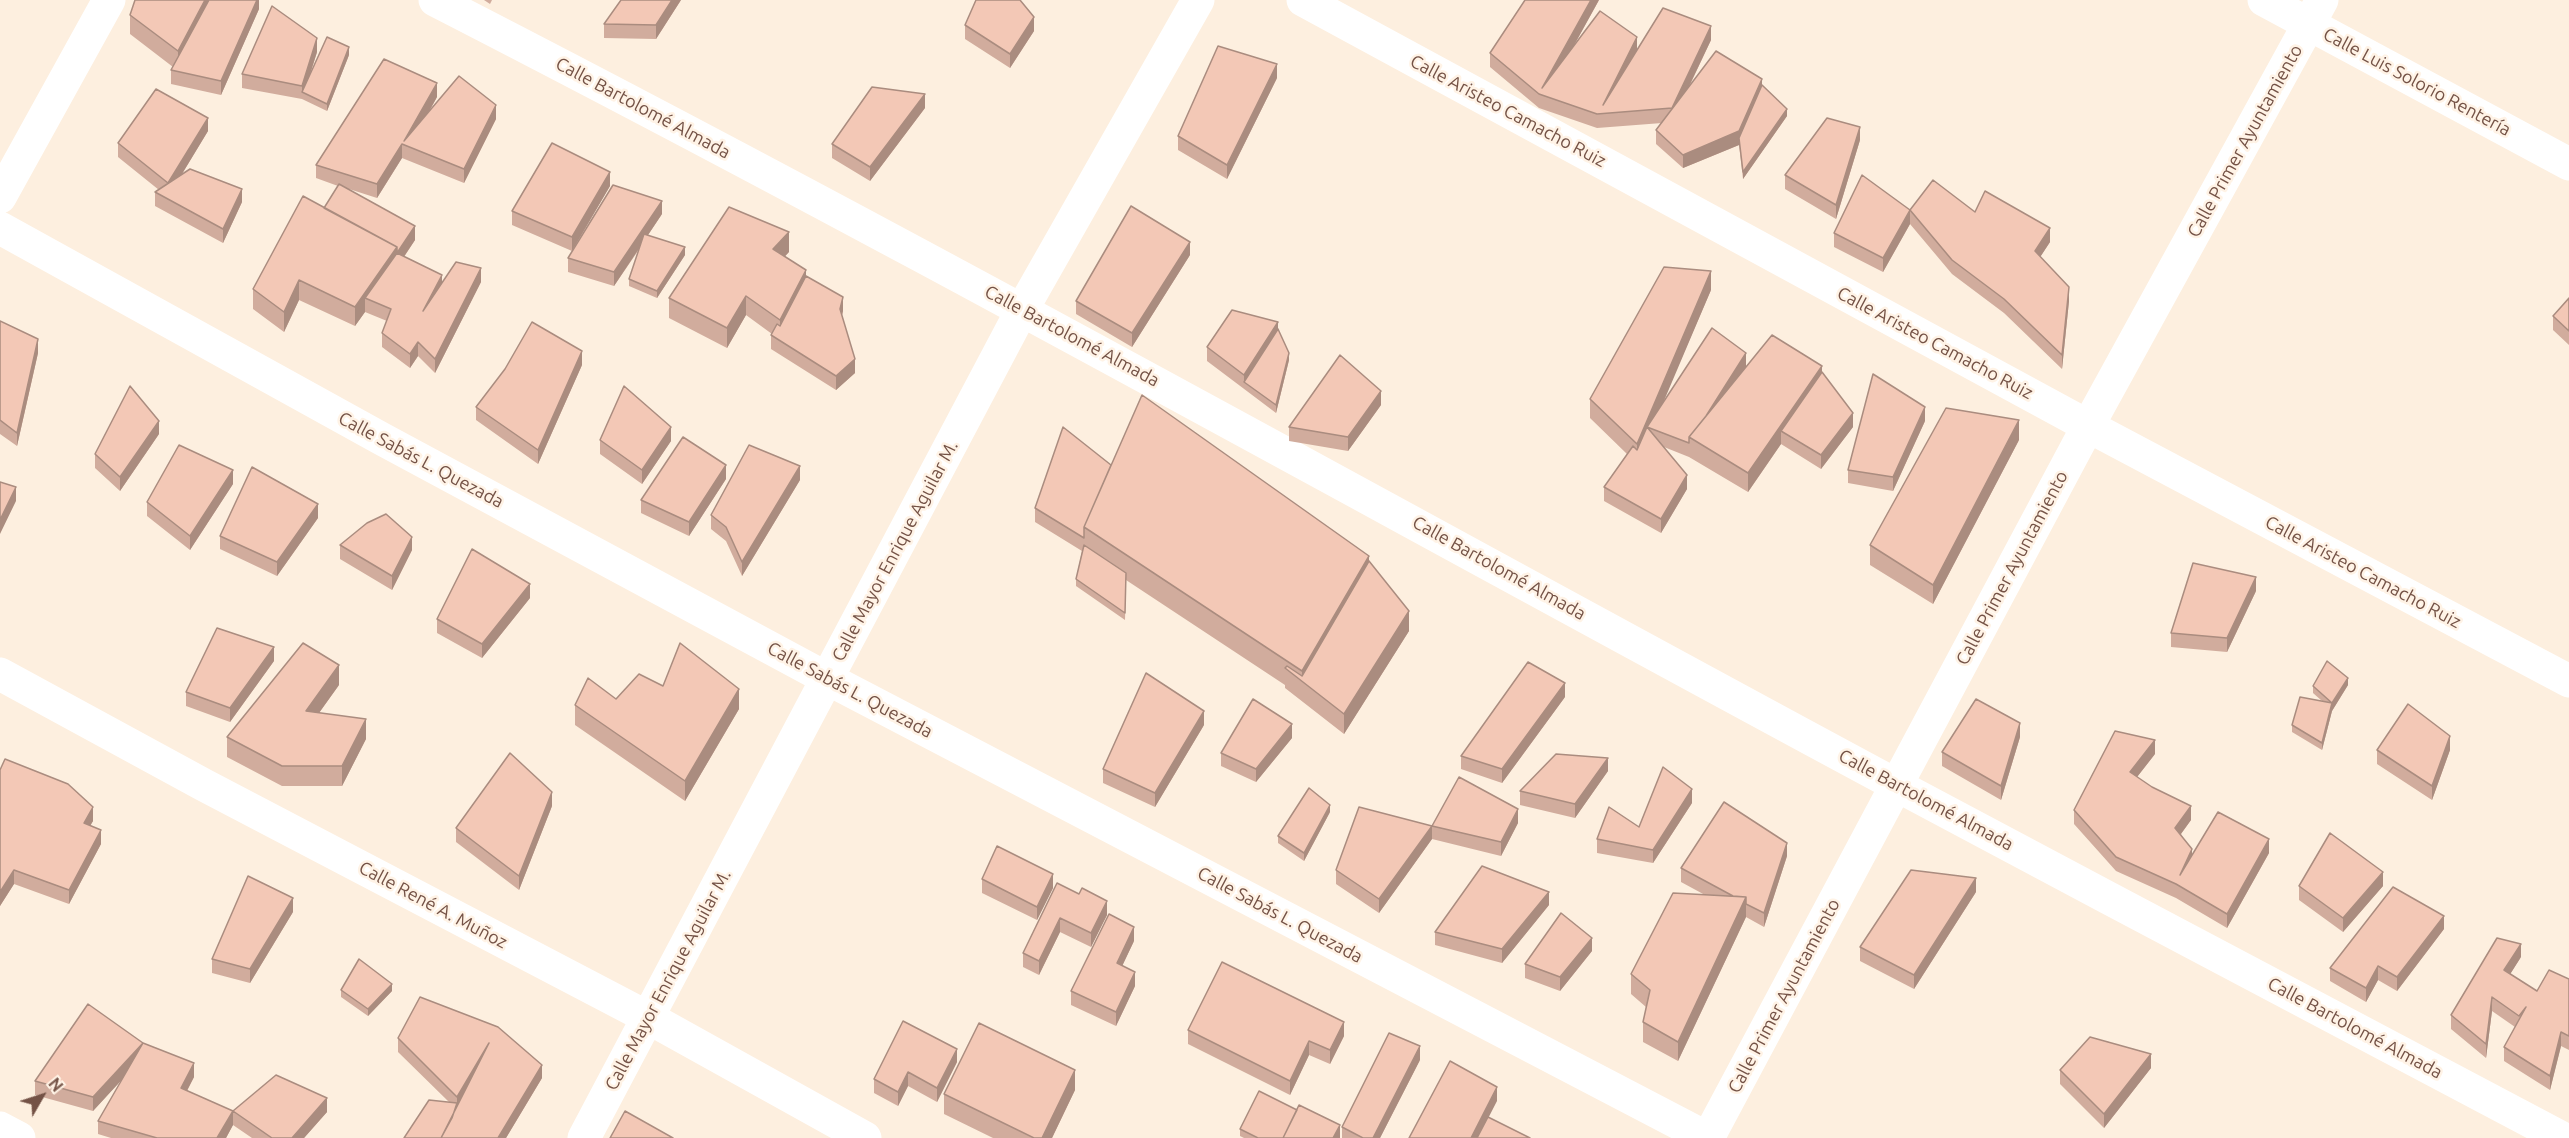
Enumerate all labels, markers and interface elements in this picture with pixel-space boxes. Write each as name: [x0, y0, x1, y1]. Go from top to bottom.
street label: Calle Luis Solorio Rentería: [2319, 23, 2515, 141]
street label: Calle Primer Ayuntamiento: [2183, 41, 2307, 241]
street label: Calle Aristeo Camacho Ruiz: [1406, 50, 1610, 172]
street label: Calle Bartolomé Almada: [552, 53, 734, 163]
street label: Calle Bartolomé Almada: [981, 281, 1163, 391]
street label: Calle Aristeo Camacho Ruiz: [1833, 282, 2037, 404]
street label: Calle Sabás L. Quezada: [335, 407, 507, 513]
street label: Calle Mayor Enrique Aguilar M.: [828, 437, 962, 665]
street label: Calle Primer Ayuntamiento: [1952, 467, 2072, 669]
street label: Calle Bartolomé Almada: [1409, 511, 1589, 625]
street label: Calle Aristeo Camacho Ruiz: [2261, 511, 2465, 633]
street label: Calle Sabás L. Quezada: [764, 637, 936, 743]
street label: Calle Bartolomé Almada: [1835, 745, 2017, 855]
street label: Calle René A. Muñoz: [355, 857, 511, 953]
street label: Calle Sabás L. Quezada: [1194, 862, 1366, 968]
street label: Calle Mayor Enrique Aguilar M.: [601, 866, 735, 1094]
street label: Calle Primer Ayuntamiento: [1724, 895, 1844, 1097]
street label: Calle Bartolomé Almada: [2264, 973, 2446, 1083]
north arrow: [12, 1066, 72, 1126]
text: N: [45, 1074, 67, 1095]

